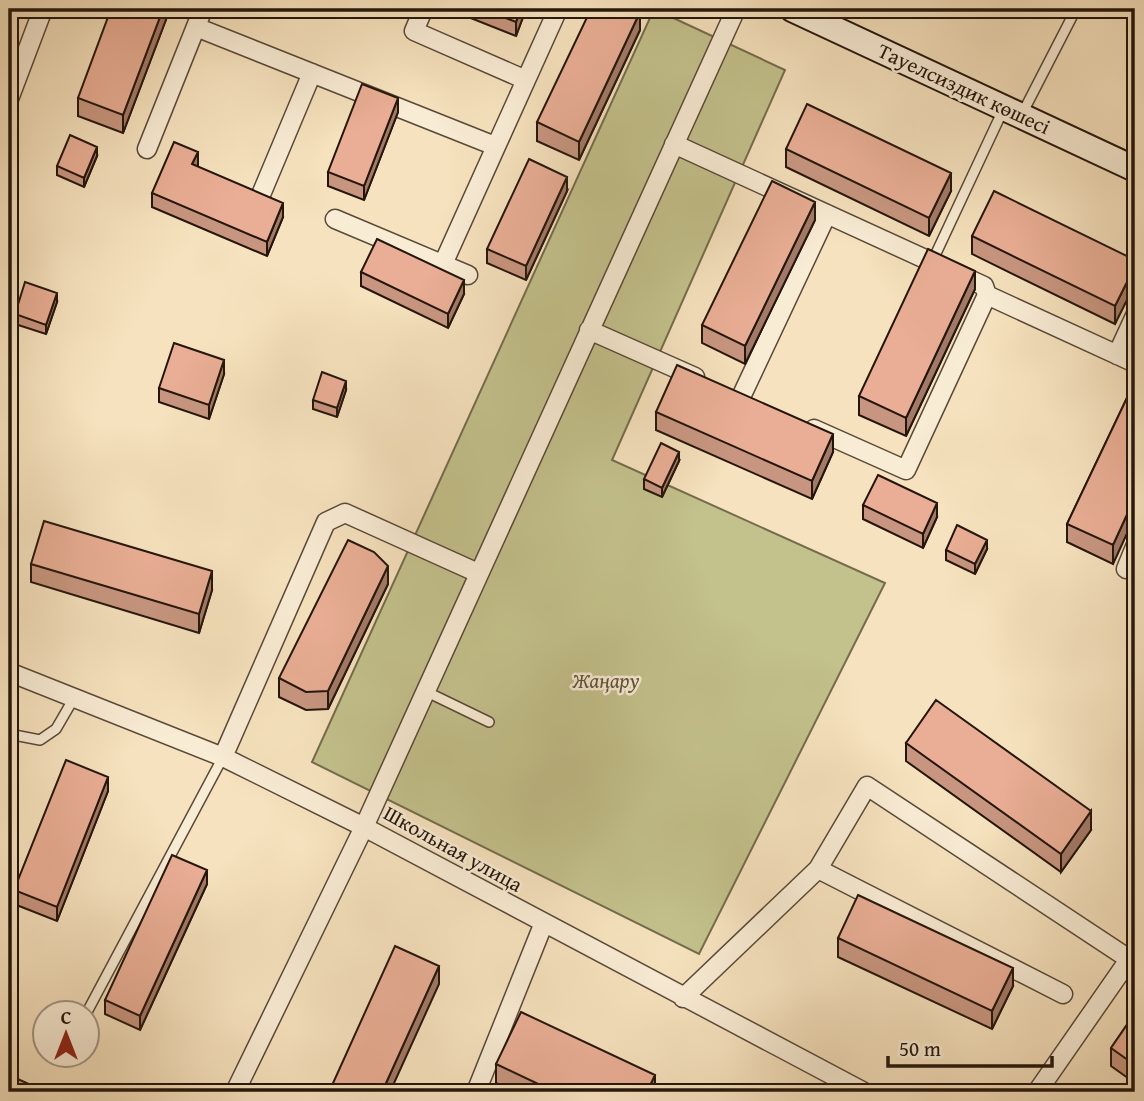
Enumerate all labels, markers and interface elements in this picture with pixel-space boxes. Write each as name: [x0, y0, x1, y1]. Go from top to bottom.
street label: Тауелсиздик көшесі: [873, 35, 1056, 142]
park label: Жаңару: [572, 665, 640, 696]
street label: Школьная улица: [378, 797, 528, 900]
north arrow: [32, 1000, 102, 1070]
text: С: [61, 1003, 72, 1031]
scale bar: [888, 1024, 1053, 1068]
text: 50 m: [899, 1033, 941, 1064]

